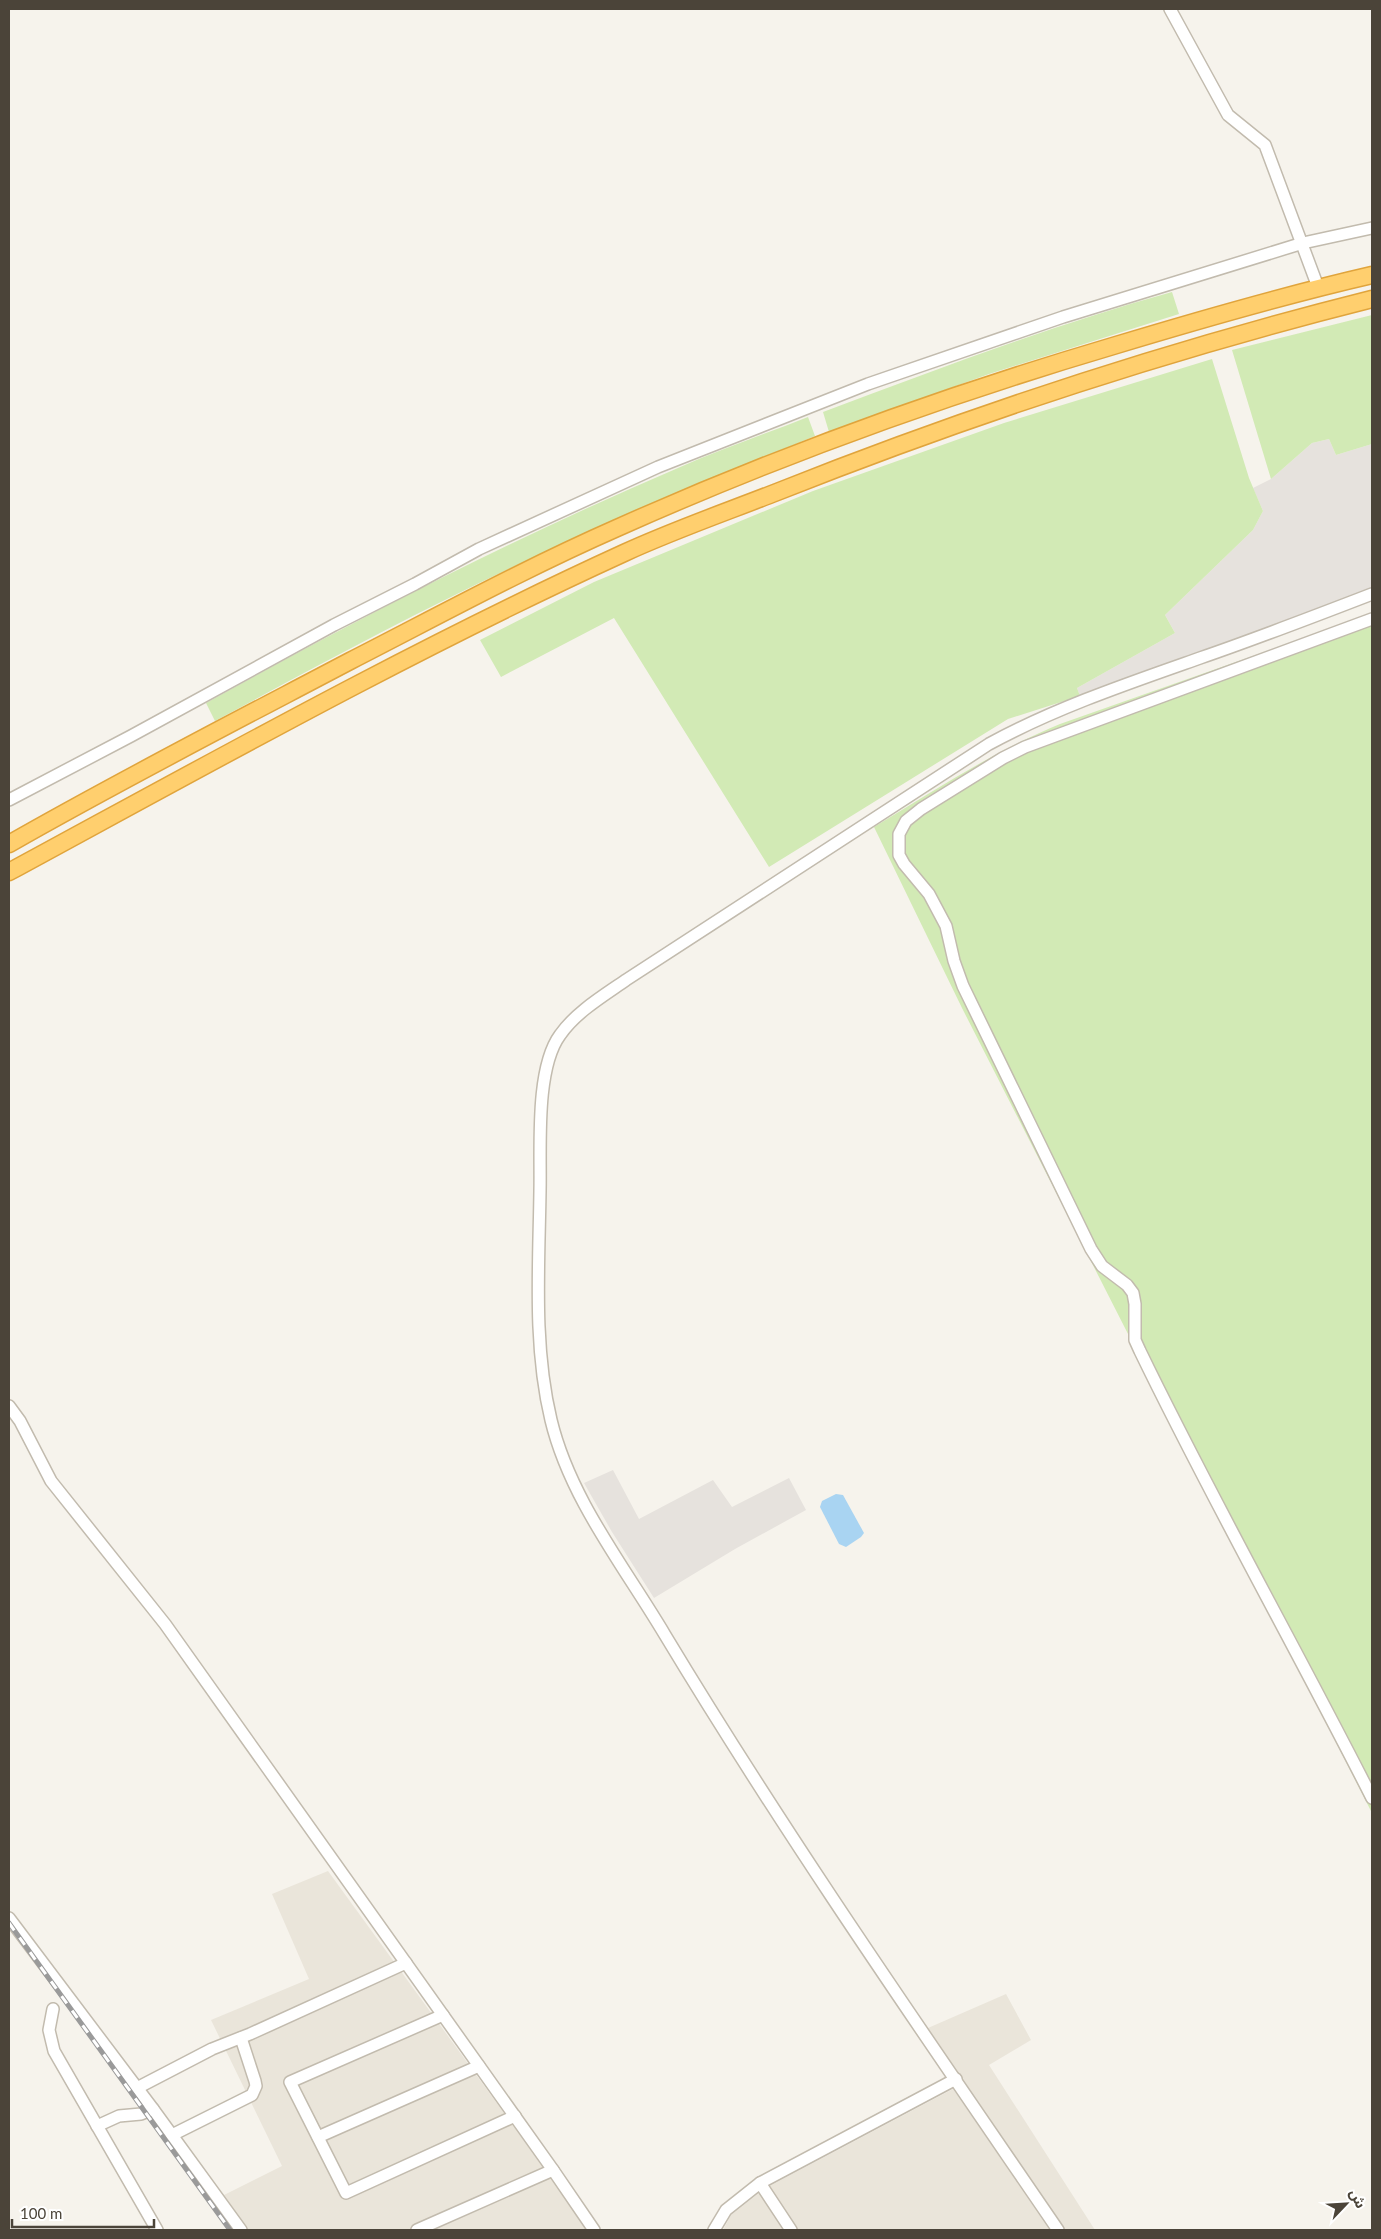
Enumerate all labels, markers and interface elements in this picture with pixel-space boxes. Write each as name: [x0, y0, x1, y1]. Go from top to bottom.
north arrow: [1321, 2179, 1371, 2229]
text: ش: [1346, 2186, 1370, 2211]
scale bar: [12, 2196, 155, 2228]
text: 100 m: [20, 2204, 62, 2222]

